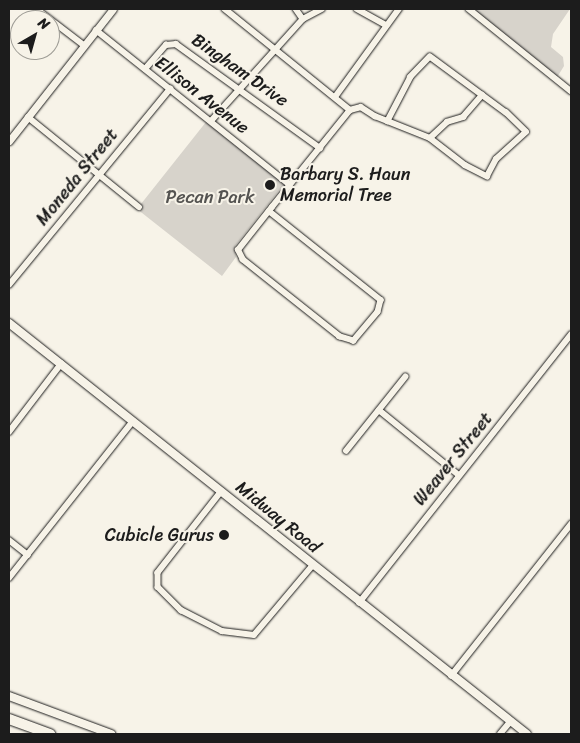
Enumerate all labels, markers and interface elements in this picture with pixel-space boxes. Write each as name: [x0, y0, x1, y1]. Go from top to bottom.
north arrow: [10, 10, 60, 60]
text: N: [32, 11, 55, 36]
street label: Bingham Drive: [188, 29, 292, 111]
street label: Ellison Avenue: [151, 52, 253, 138]
street label: Moneda Street: [31, 124, 123, 230]
place label: Barbary S. Haun Memorial Tree: [280, 164, 410, 206]
marker: Barbary S. Haun Memorial Tree: [264, 179, 276, 191]
park label: Pecan Park: [165, 186, 255, 208]
street label: Weaver Street: [409, 408, 497, 510]
street label: Midway Road: [231, 476, 325, 558]
place label: Cubicle Gurus: [105, 524, 214, 546]
marker: Cubicle Gurus: [218, 529, 230, 541]

